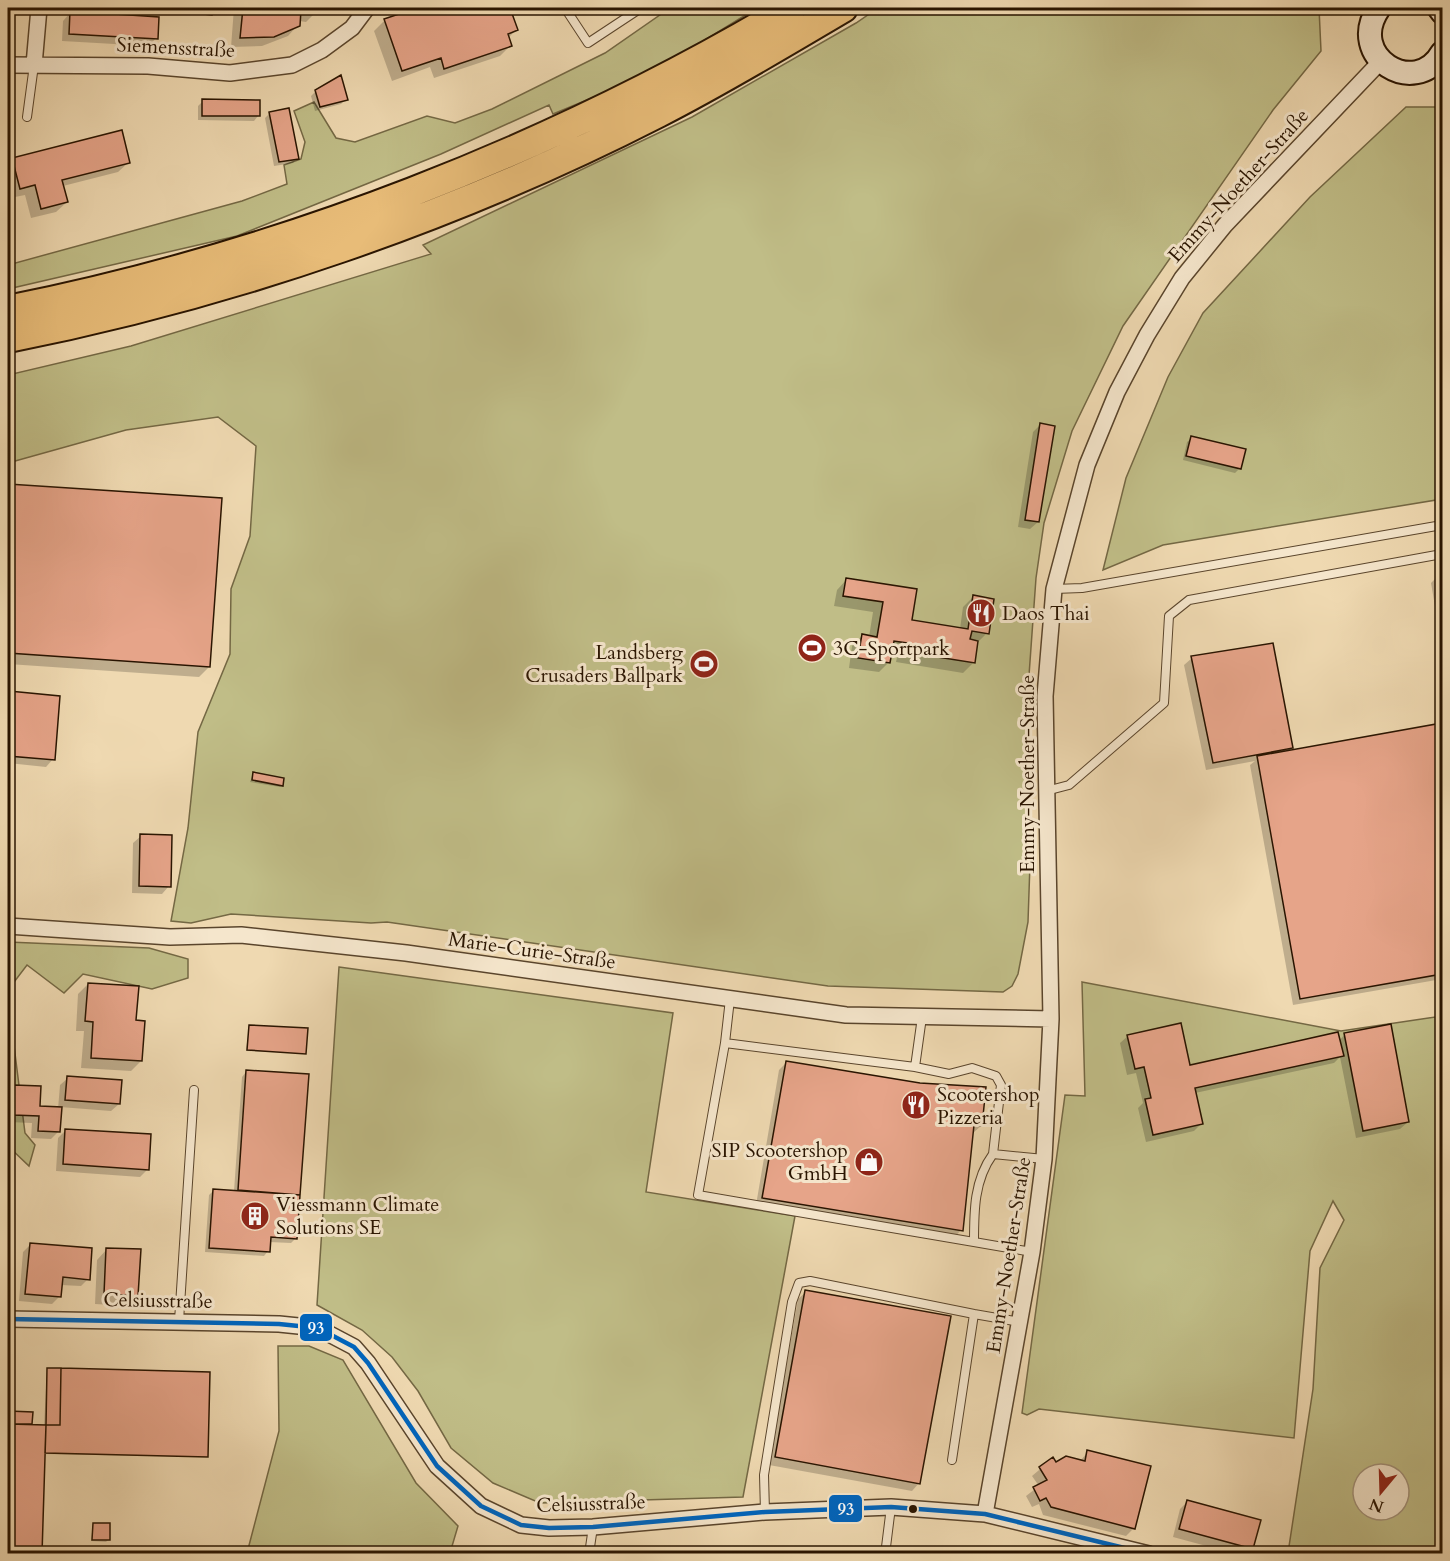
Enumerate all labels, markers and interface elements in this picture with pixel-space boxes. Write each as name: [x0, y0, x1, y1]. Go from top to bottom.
street label: Siemensstraße: [116, 31, 236, 64]
street label: Emmy-Noether-Straße: [1162, 103, 1315, 268]
restaurant icon: Daos Thai: [965, 597, 997, 629]
place label: Daos Thai: [1002, 600, 1090, 627]
sports icon: 3C-Sportpark: [796, 632, 828, 664]
place label: 3C-Sportpark: [833, 635, 950, 662]
place label: Landsberg Crusaders Ballpark: [525, 639, 684, 689]
sports icon: Landsberg Crusaders Ballpark: [688, 648, 720, 680]
street label: Emmy-Noether-Straße: [1014, 675, 1041, 873]
street label: Marie-Curie-Straße: [446, 925, 617, 976]
place label: Scootershop Pizzeria: [937, 1081, 1040, 1131]
restaurant icon: Scootershop Pizzeria: [900, 1089, 932, 1121]
place label: SIP Scootershop GmbH: [711, 1137, 848, 1187]
shop icon: SIP Scootershop GmbH: [853, 1146, 885, 1178]
street label: Emmy-Noether-Straße: [980, 1155, 1037, 1355]
place label: Viessmann Climate Solutions SE: [276, 1191, 439, 1241]
building icon: Viessmann Climate Solutions SE: [239, 1200, 271, 1232]
street label: Celsiusstraße: [103, 1286, 213, 1315]
line badge: 93: [299, 1313, 333, 1342]
text: 93: [308, 1318, 324, 1340]
north arrow: [1351, 1462, 1411, 1522]
street label: Celsiusstraße: [536, 1488, 646, 1519]
text: N: [1366, 1493, 1387, 1518]
line badge: 93: [828, 1494, 863, 1523]
text: 93: [838, 1499, 854, 1521]
unlabelled marker: [907, 1503, 919, 1515]

